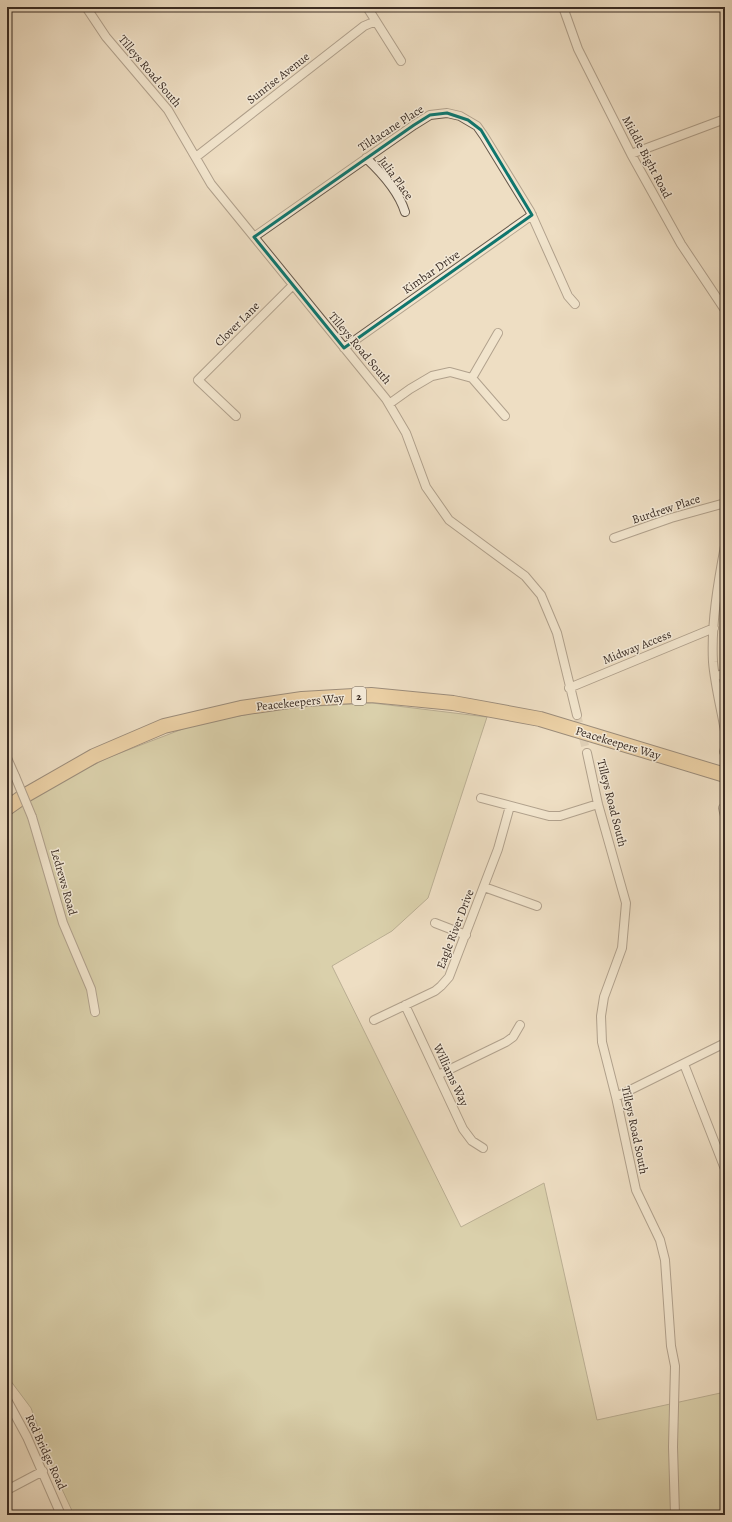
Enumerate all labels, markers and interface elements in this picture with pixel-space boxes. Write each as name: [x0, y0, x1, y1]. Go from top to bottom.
street label: Tilleys Road South: [115, 32, 185, 111]
street label: Sunrise Avenue: [243, 48, 313, 108]
street label: Tildacane Place: [355, 101, 427, 155]
street label: Middle Bight Road: [619, 113, 676, 201]
street label: Julia Place: [375, 153, 417, 203]
street label: Kimbar Drive: [399, 246, 463, 298]
street label: Clover Lane: [211, 298, 263, 350]
street label: Tilleys Road South: [325, 309, 395, 388]
street label: Burdrew Place: [630, 490, 702, 528]
street label: Midway Access: [600, 626, 674, 668]
road number: 2: [352, 687, 366, 705]
street label: Peacekeepers Way: [255, 689, 345, 715]
street label: Peacekeepers Way: [573, 722, 663, 764]
street label: Tilleys Road South: [593, 758, 631, 849]
street label: Ledrews Road: [47, 847, 81, 918]
street label: Eagle River Drive: [432, 887, 478, 971]
street label: Williams Way: [429, 1040, 473, 1109]
street label: Tilleys Road South: [618, 1084, 652, 1176]
street label: Red Bridge Road: [22, 1412, 71, 1493]

